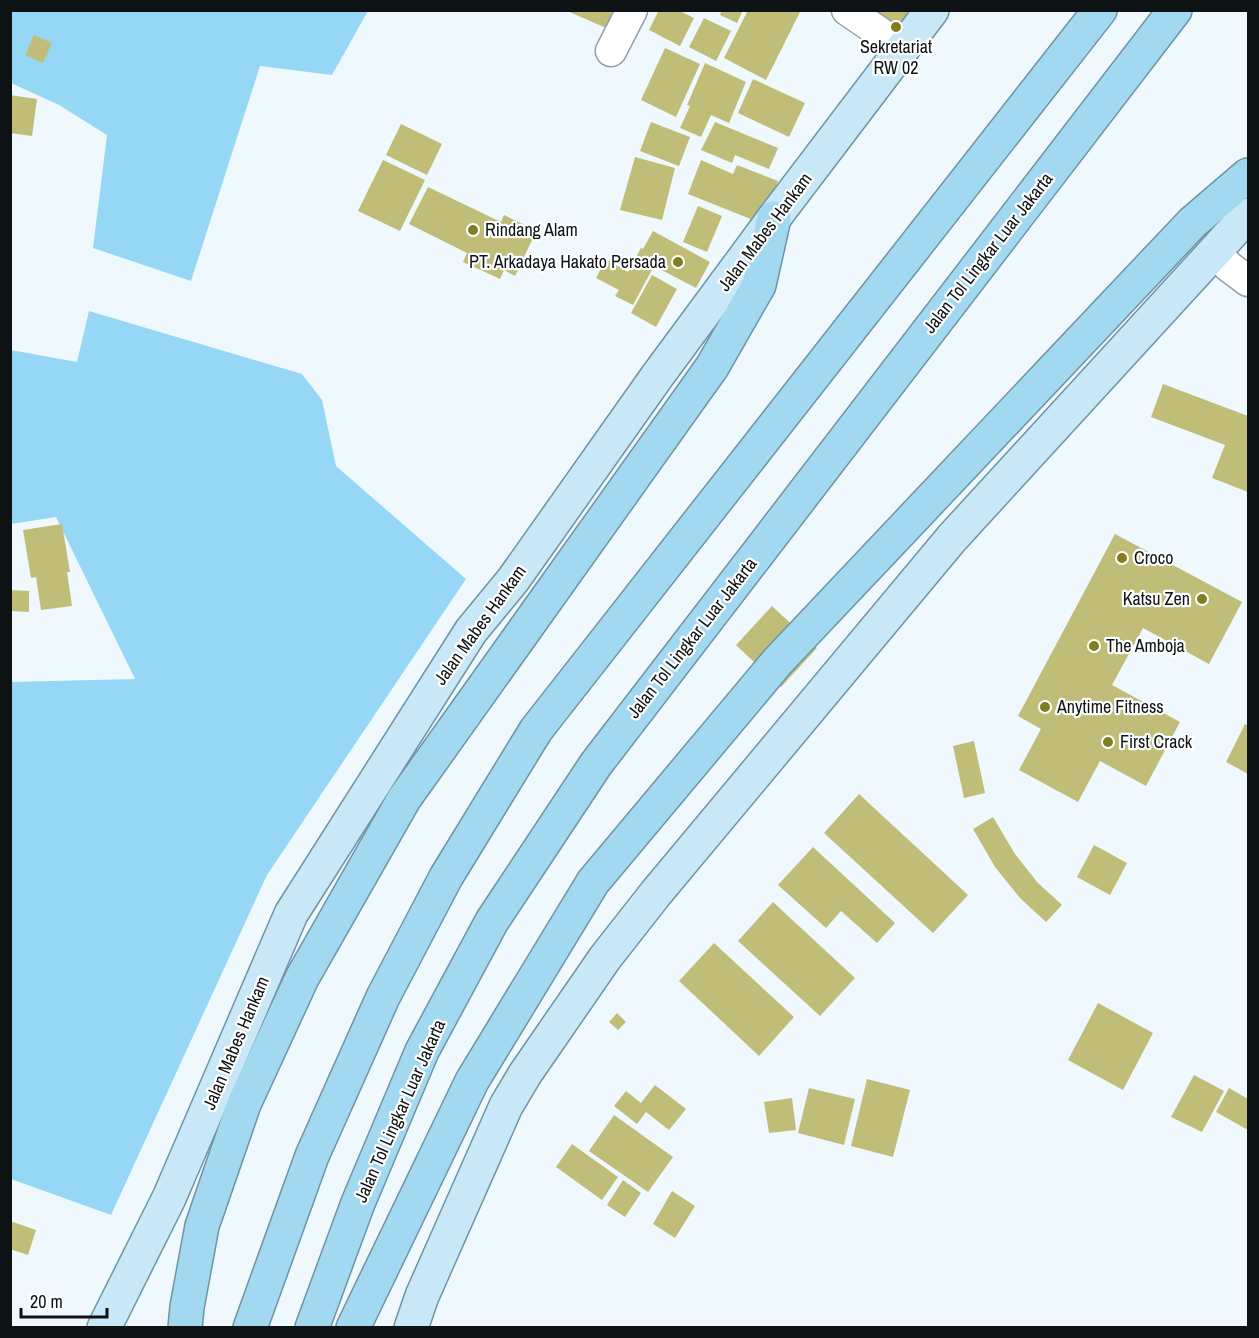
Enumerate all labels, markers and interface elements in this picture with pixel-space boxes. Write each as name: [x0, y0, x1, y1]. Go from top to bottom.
marker: Sekretariat RW 02: [889, 20, 903, 34]
place label: Sekretariat RW 02: [860, 34, 932, 80]
street label: Jalan Mabes Hankam: [712, 167, 818, 296]
street label: Jalan Tol Lingkar Luar Jakarta: [917, 167, 1058, 338]
place label: Rindang Alam: [485, 217, 578, 242]
marker: Rindang Alam: [466, 223, 480, 237]
place label: PT. Arkadaya Hakato Persada: [469, 249, 666, 274]
marker: PT. Arkadaya Hakato Persada: [671, 255, 685, 269]
place label: Croco: [1134, 545, 1173, 570]
marker: Croco: [1115, 551, 1129, 565]
street label: Jalan Tol Lingkar Luar Jakarta: [621, 552, 762, 723]
street label: Jalan Mabes Hankam: [428, 560, 532, 690]
place label: Katsu Zen: [1123, 586, 1190, 611]
marker: Katsu Zen: [1195, 592, 1209, 606]
place label: The Amboja: [1106, 633, 1185, 658]
marker: The Amboja: [1087, 639, 1101, 653]
place label: Anytime Fitness: [1056, 694, 1164, 719]
marker: Anytime Fitness: [1038, 700, 1052, 714]
place label: First Crack: [1120, 729, 1193, 754]
marker: First Crack: [1101, 735, 1115, 749]
street label: Jalan Mabes Hankam: [196, 972, 275, 1113]
street label: Jalan Tol Lingkar Luar Jakarta: [348, 1016, 451, 1206]
scale bar: [21, 1281, 106, 1319]
text: 20 m: [30, 1289, 63, 1314]

